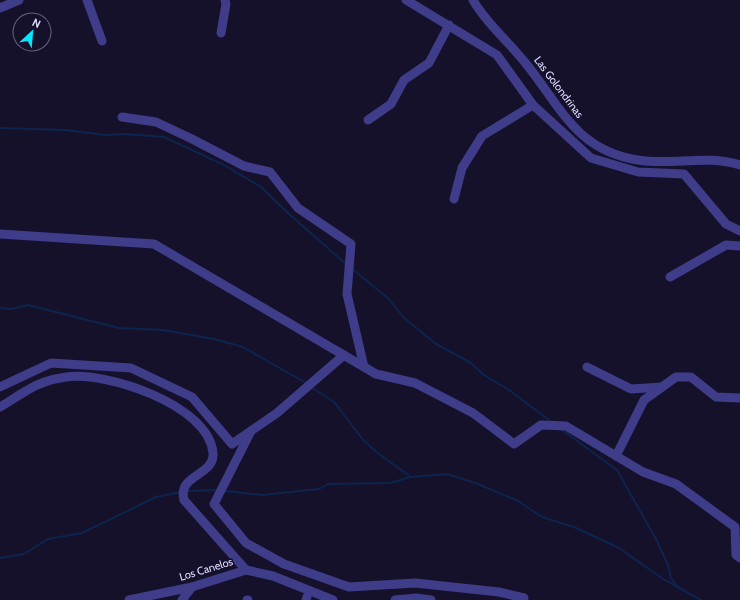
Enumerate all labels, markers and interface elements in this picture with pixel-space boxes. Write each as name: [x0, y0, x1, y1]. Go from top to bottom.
north arrow: [12, 12, 52, 52]
text: N: [30, 15, 43, 31]
street label: Las Golondrinas: [531, 53, 587, 121]
street label: Los Canelos: [177, 554, 235, 584]

